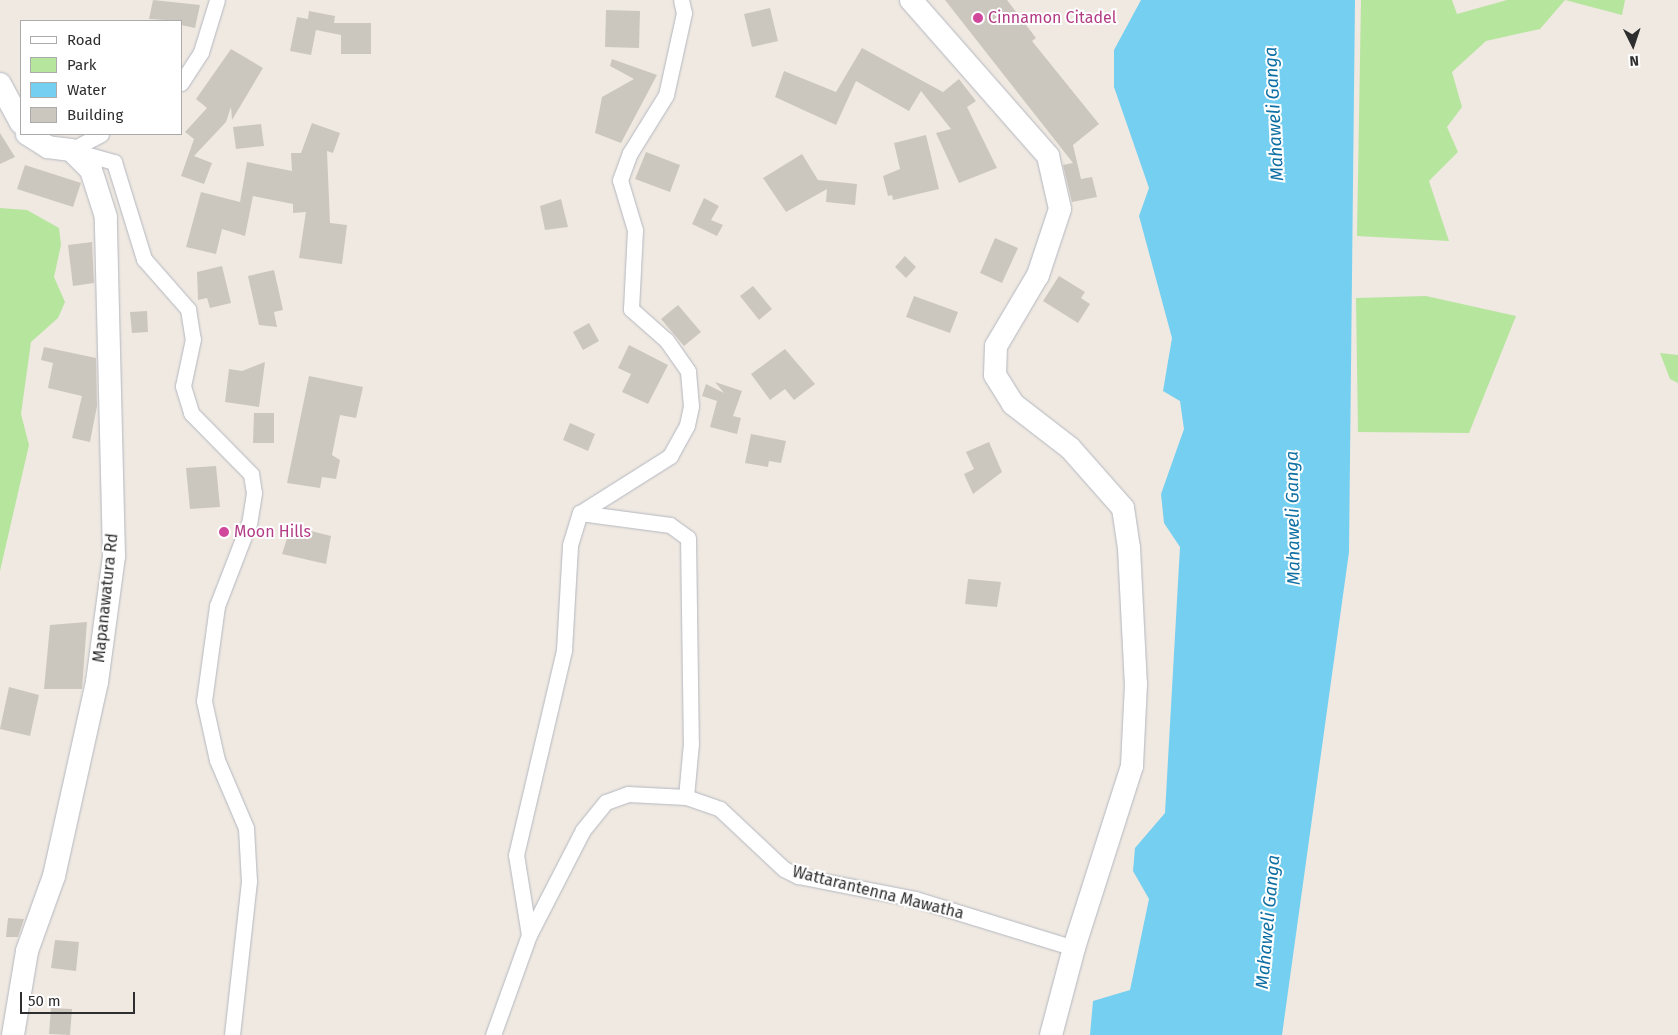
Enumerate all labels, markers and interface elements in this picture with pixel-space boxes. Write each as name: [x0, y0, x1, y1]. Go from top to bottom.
place label: Cinnamon Citadel: [988, 8, 1116, 28]
marker: Cinnamon Citadel: [972, 12, 984, 24]
legend: [20, 20, 182, 135]
north arrow: [1608, 20, 1658, 70]
text: Road: [67, 31, 102, 49]
water label: Mahaweli Ganga: [1260, 46, 1288, 182]
text: N: [1629, 52, 1639, 69]
text: Park: [67, 56, 97, 74]
text: Water: [67, 81, 106, 99]
text: Building: [67, 106, 123, 124]
water label: Mahaweli Ganga: [1281, 451, 1305, 585]
place label: Moon Hills: [234, 522, 311, 542]
marker: Moon Hills: [218, 526, 230, 538]
street label: Mapanawatura Rd: [90, 532, 122, 664]
water label: Mahaweli Ganga: [1251, 854, 1285, 990]
street label: Wattarantenna Mawatha: [790, 862, 966, 924]
scale bar: [22, 982, 138, 1014]
text: 50 m: [28, 992, 61, 1010]

